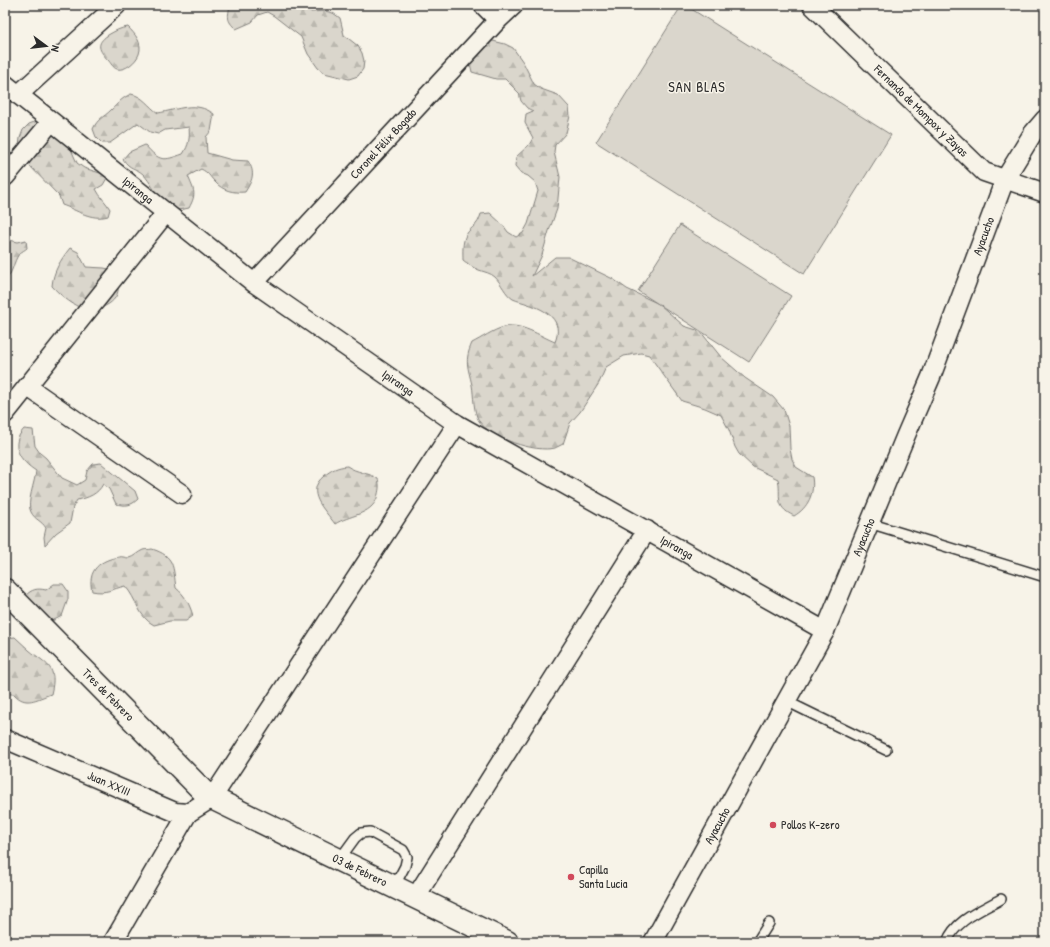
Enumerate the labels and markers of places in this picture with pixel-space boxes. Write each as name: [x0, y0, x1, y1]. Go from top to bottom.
place label: Pollos K-zero: [781, 816, 840, 833]
marker: Pollos K-zero: [768, 820, 778, 830]
place label: Capilla Santa Lucia: [579, 861, 628, 892]
marker: Capilla Santa Lucia: [566, 872, 576, 882]

